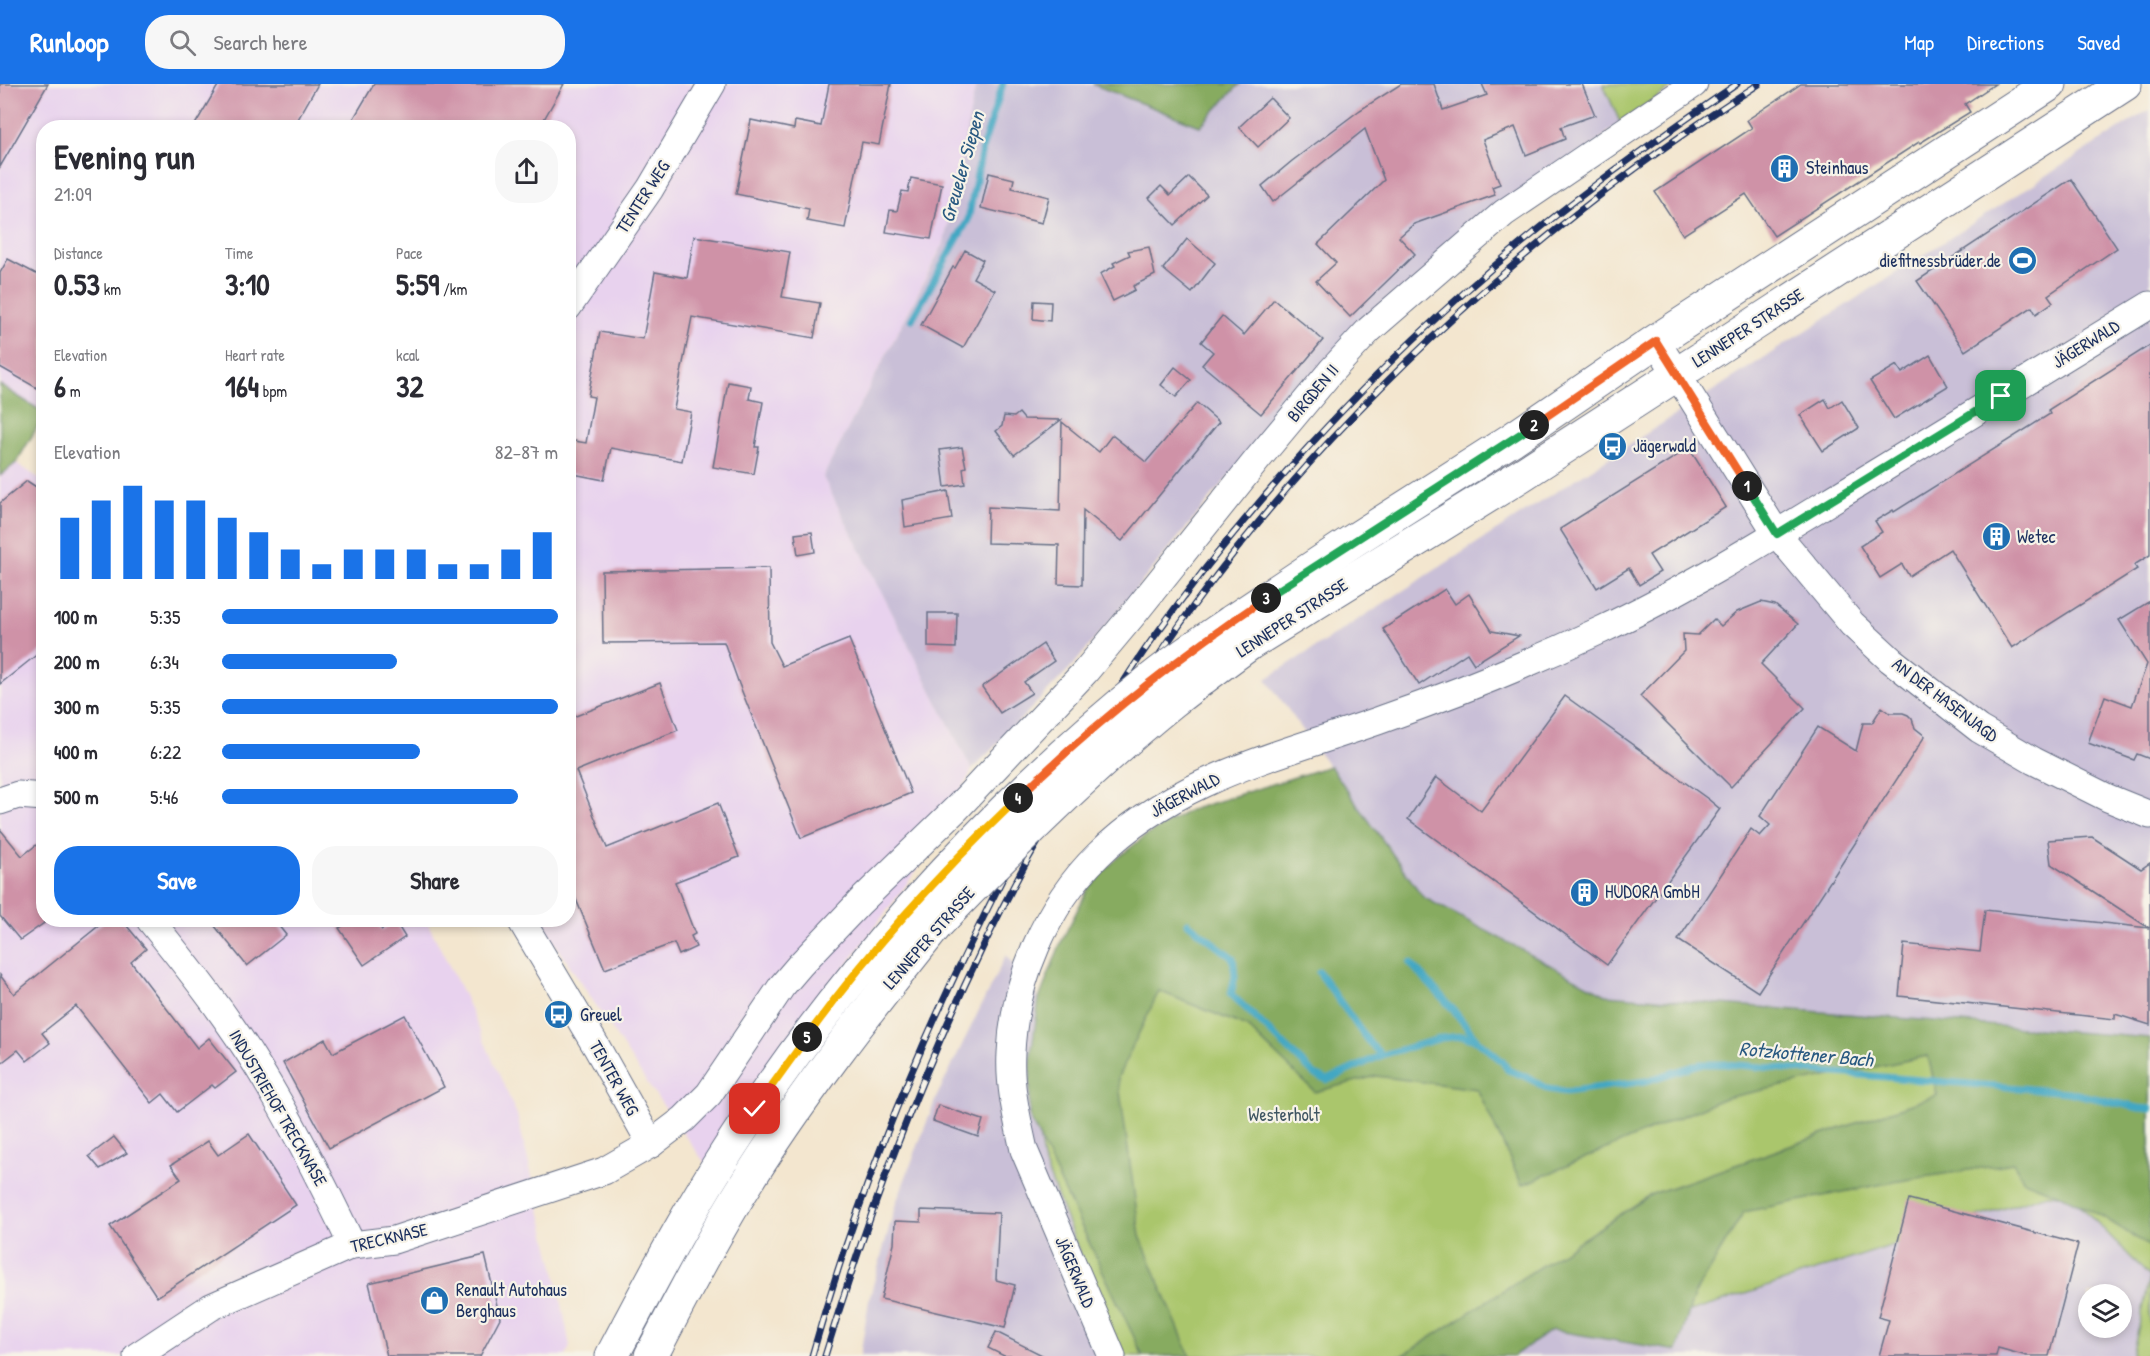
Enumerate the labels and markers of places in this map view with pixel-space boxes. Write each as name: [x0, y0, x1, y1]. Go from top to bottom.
building icon: Steinhaus: [1769, 152, 1801, 184]
place label: Steinhaus: [1806, 155, 1869, 180]
sports icon: diefitnessbrüder.de: [2006, 245, 2038, 277]
place label: diefitnessbrüder.de: [1880, 248, 2001, 273]
pin: [1975, 370, 2026, 421]
pin: 2: [1519, 410, 1549, 440]
bus stop icon: Jägerwald: [1596, 430, 1628, 462]
place label: Jägerwald: [1633, 433, 1696, 458]
pin: 1: [1732, 471, 1762, 501]
building icon: Wetec: [1980, 521, 2012, 553]
place label: Wetec: [2017, 524, 2056, 549]
pin: 3: [1251, 583, 1281, 613]
pin: 4: [1003, 783, 1033, 813]
building icon: HUDORA GmbH: [1568, 876, 1600, 908]
place label: HUDORA GmbH: [1605, 879, 1700, 904]
bus stop icon: Greuel: [543, 999, 575, 1031]
place label: Greuel: [580, 1002, 622, 1027]
pin: 5: [792, 1022, 822, 1052]
pin: [729, 1083, 780, 1134]
place label: Renault Autohaus Berghaus: [456, 1277, 567, 1323]
shop icon: Renault Autohaus Berghaus: [419, 1284, 451, 1316]

